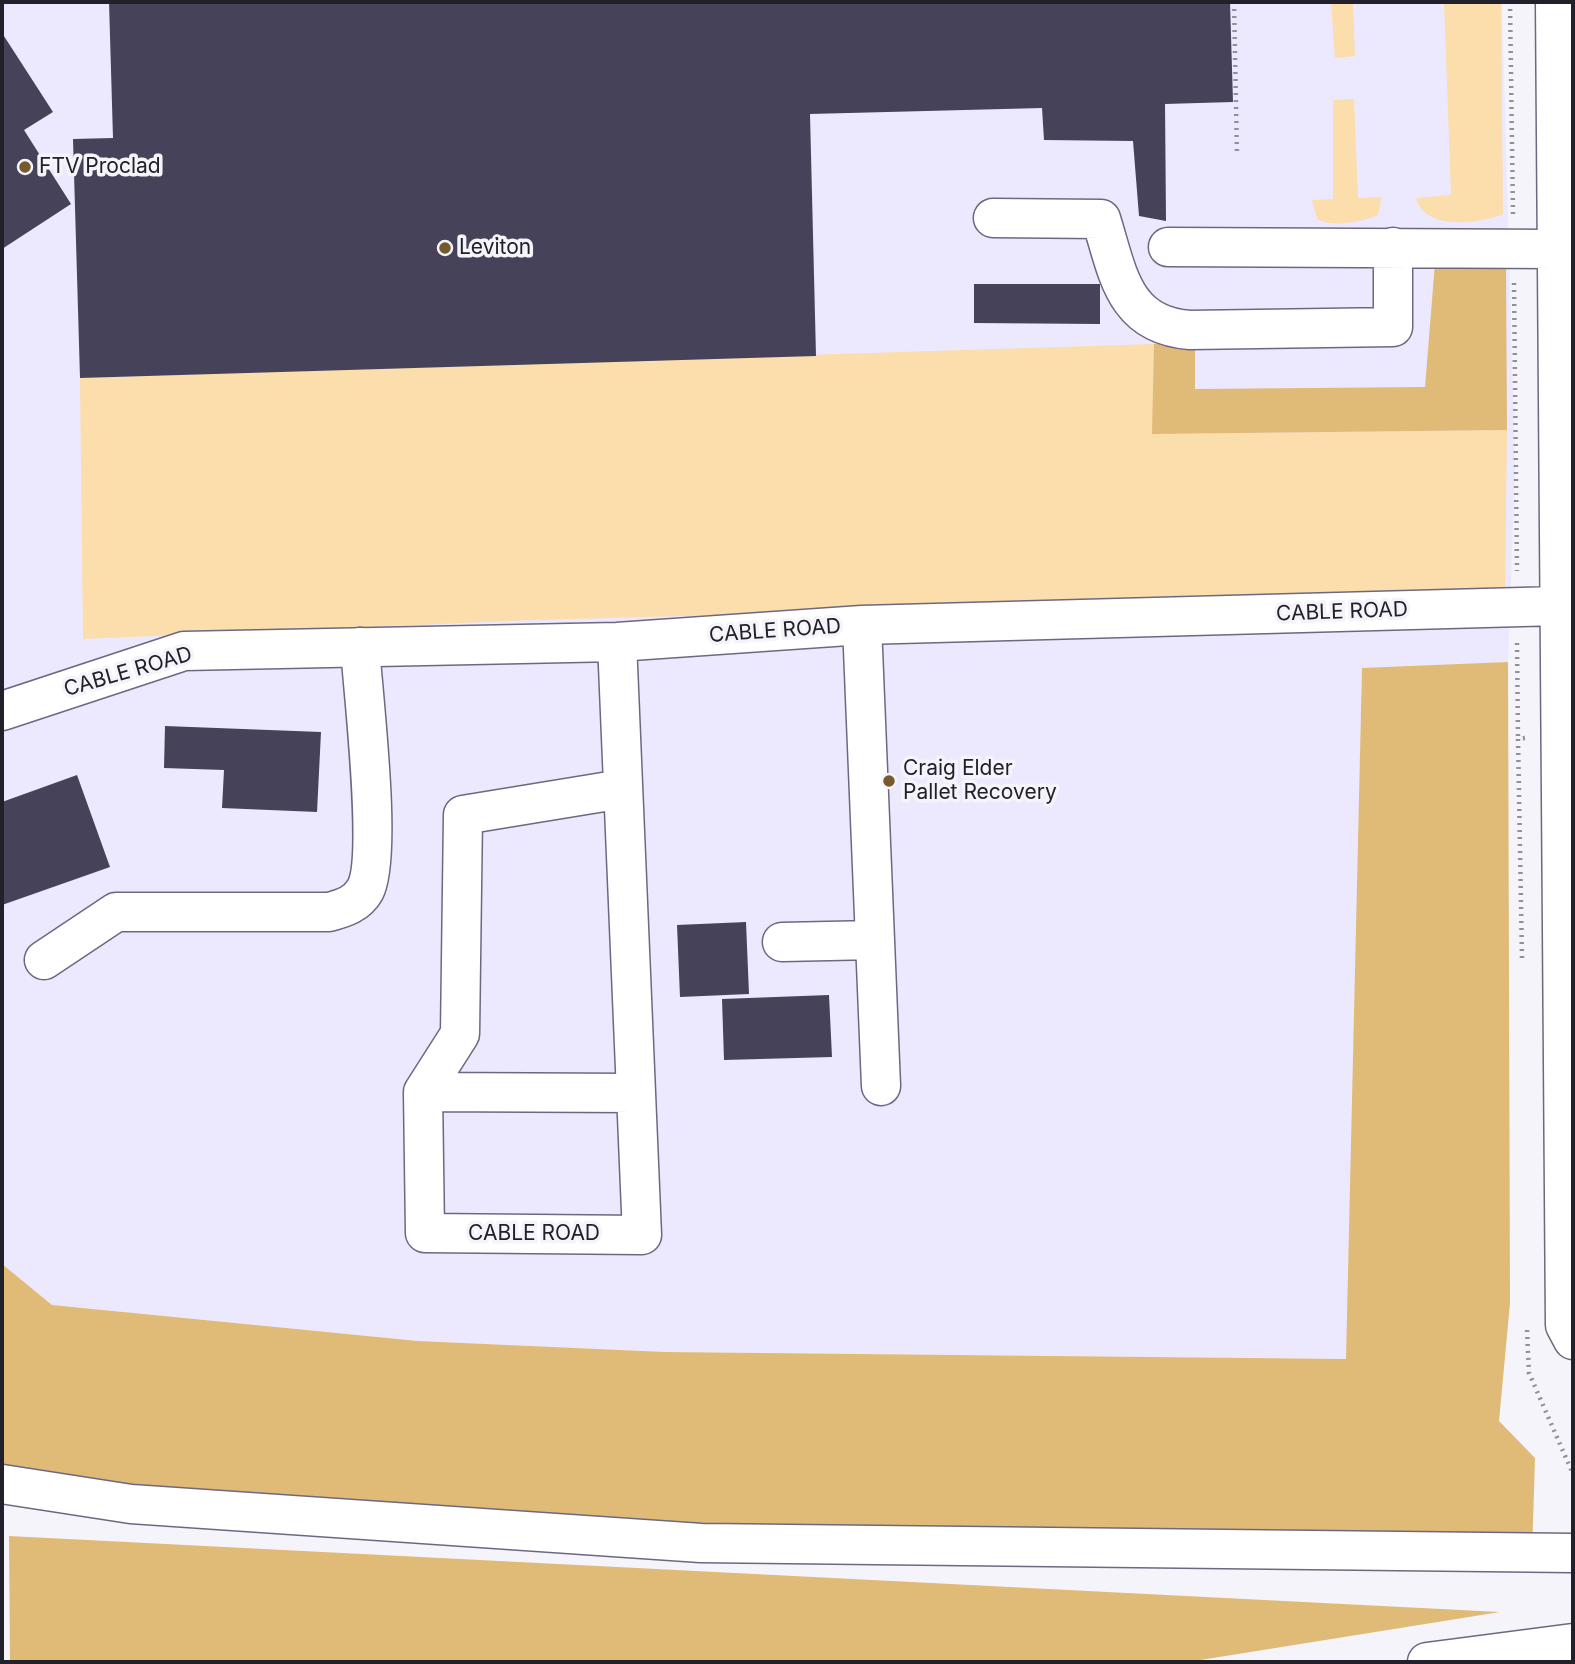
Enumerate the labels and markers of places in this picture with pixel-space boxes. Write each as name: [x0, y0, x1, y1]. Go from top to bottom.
place label: FTV Proclad: [39, 154, 161, 180]
marker: FTV Proclad: [17, 159, 33, 175]
place label: Leviton: [459, 235, 531, 261]
marker: Leviton: [437, 240, 453, 256]
place label: Craig Elder Pallet Recovery: [903, 756, 1057, 806]
marker: Craig Elder Pallet Recovery: [881, 773, 897, 789]

